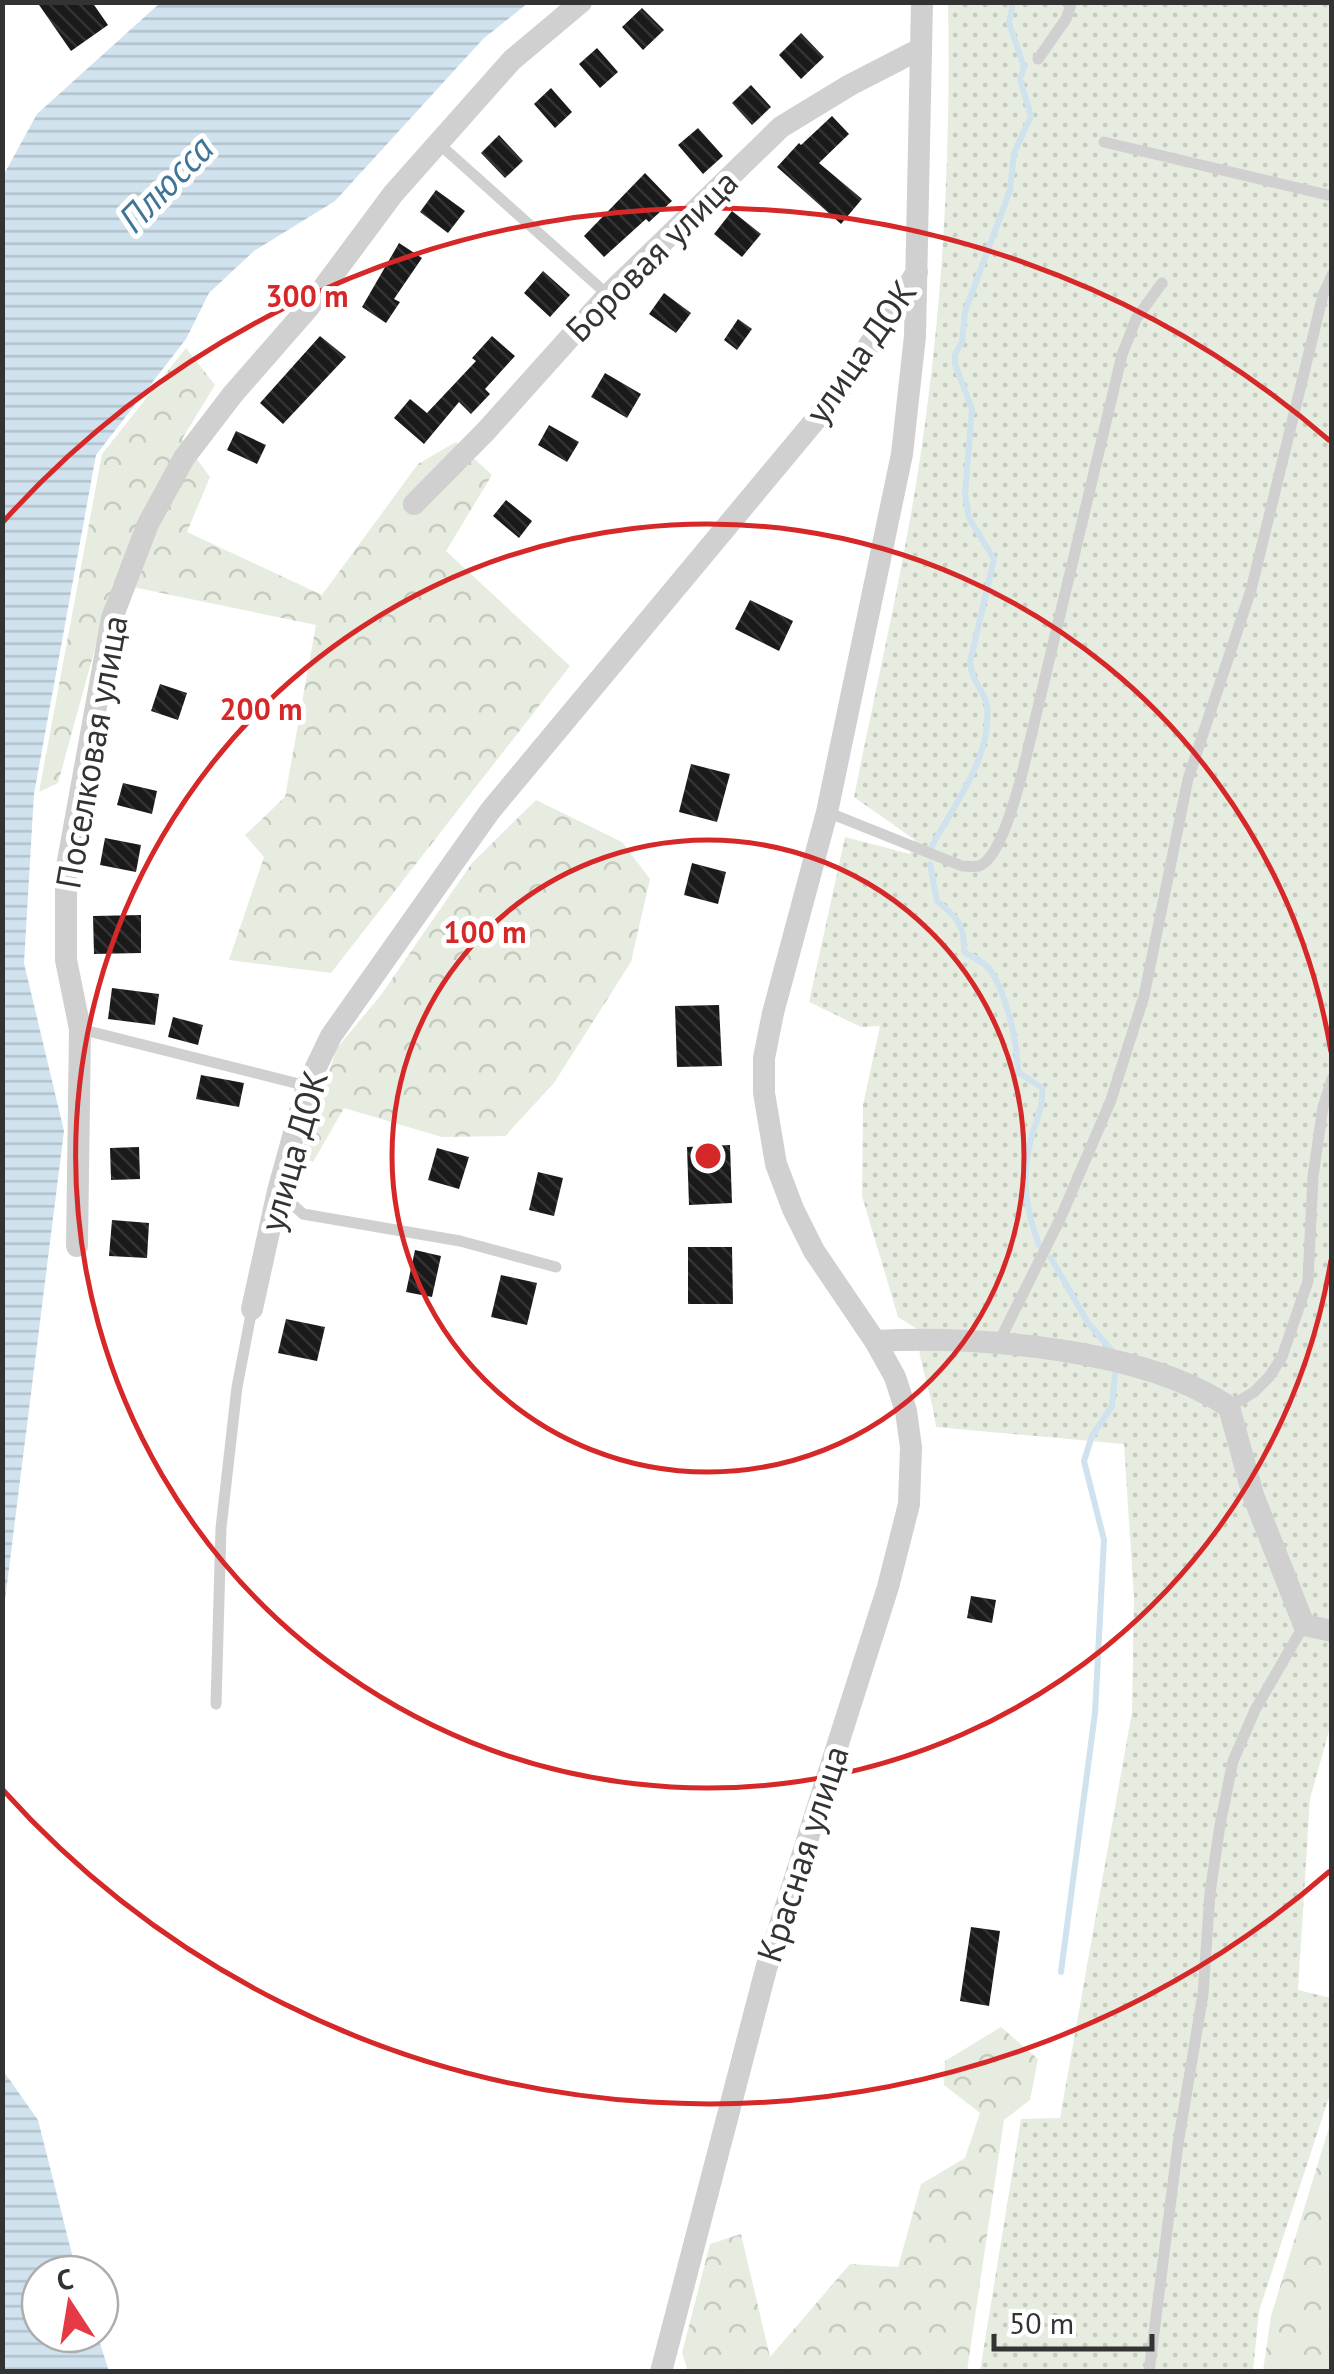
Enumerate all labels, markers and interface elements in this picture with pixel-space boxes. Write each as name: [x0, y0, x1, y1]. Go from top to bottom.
water label: Плюсса: [107, 124, 223, 242]
street label: Боровая улица: [555, 159, 747, 351]
street label: улица ДОК: [794, 270, 926, 432]
text: 300 m: [266, 276, 348, 315]
street label: Поселковая улица: [44, 612, 138, 892]
text: 200 m: [220, 689, 302, 728]
text: 100 m: [444, 912, 526, 951]
street label: улица ДОК: [248, 1065, 338, 1237]
centre of rings: [690, 1138, 726, 1174]
street label: Красная улица: [745, 1740, 859, 1968]
north arrow: [20, 2254, 120, 2354]
text: С: [53, 2259, 76, 2299]
scale bar: [994, 2289, 1152, 2351]
text: 50 m: [1009, 2303, 1074, 2342]

